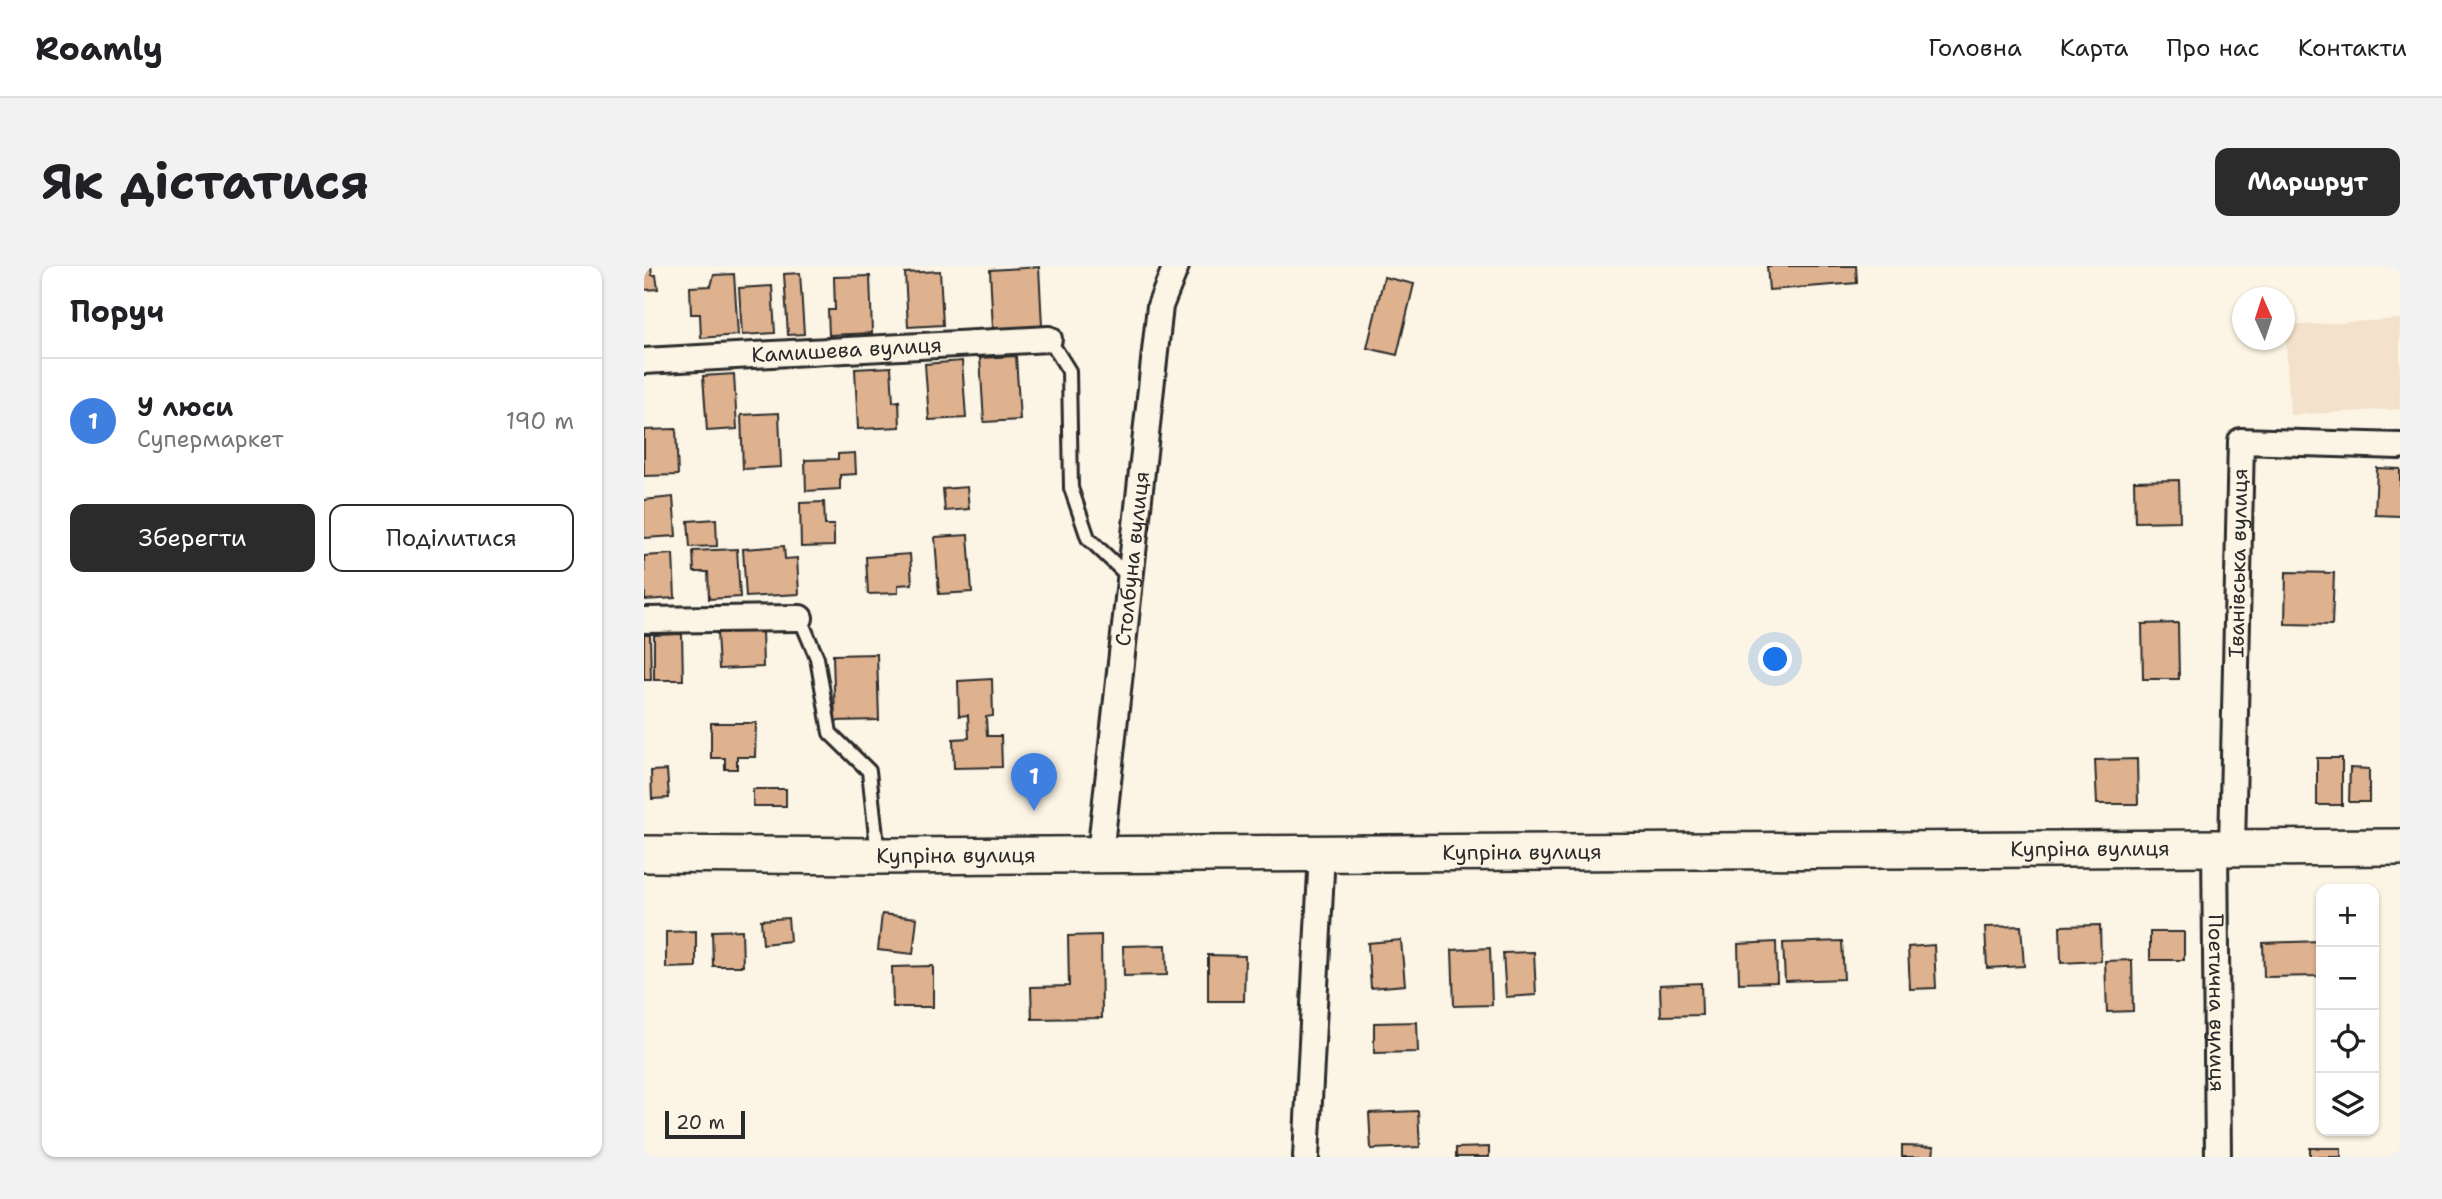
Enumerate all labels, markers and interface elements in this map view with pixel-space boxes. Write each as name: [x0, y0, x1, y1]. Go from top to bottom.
text: Roamly: [35, 26, 163, 71]
text: Головна: [1928, 32, 2022, 64]
text: Карта: [2060, 32, 2129, 64]
text: Про нас: [2167, 32, 2260, 64]
text: Контакти: [2298, 32, 2407, 64]
button: Маршрут: [2215, 148, 2400, 216]
text: Як дістатися: [42, 149, 369, 215]
north arrow: [2232, 287, 2295, 350]
text: Поруч: [70, 291, 164, 332]
street label: Камишева вулиця: [751, 331, 943, 369]
text: У люси: [137, 389, 233, 424]
text: 1: [88, 406, 98, 436]
text: 190 m: [506, 406, 574, 436]
text: Супермаркет: [137, 424, 284, 454]
street label: Іванівська вулиця: [2222, 468, 2254, 658]
street label: Столбуна вулиця: [1109, 470, 1156, 648]
button: Зберегти: [70, 504, 315, 572]
button: Поділитися: [329, 504, 574, 572]
your location: [1758, 642, 1792, 676]
pin: 1: [1011, 753, 1057, 811]
street label: Купріна вулиця: [2010, 834, 2170, 863]
street label: Купріна вулиця: [1442, 838, 1602, 867]
street label: Купріна вулиця: [876, 841, 1036, 870]
map controls: [2316, 884, 2379, 1136]
button: +: [2316, 884, 2379, 947]
street label: Поетична вулиця: [2202, 914, 2231, 1092]
button: −: [2316, 947, 2379, 1010]
button: locate: [2316, 1010, 2379, 1073]
button: layers: [2316, 1073, 2379, 1136]
scale bar: [665, 1108, 746, 1140]
text: 20 m: [676, 1110, 725, 1135]

